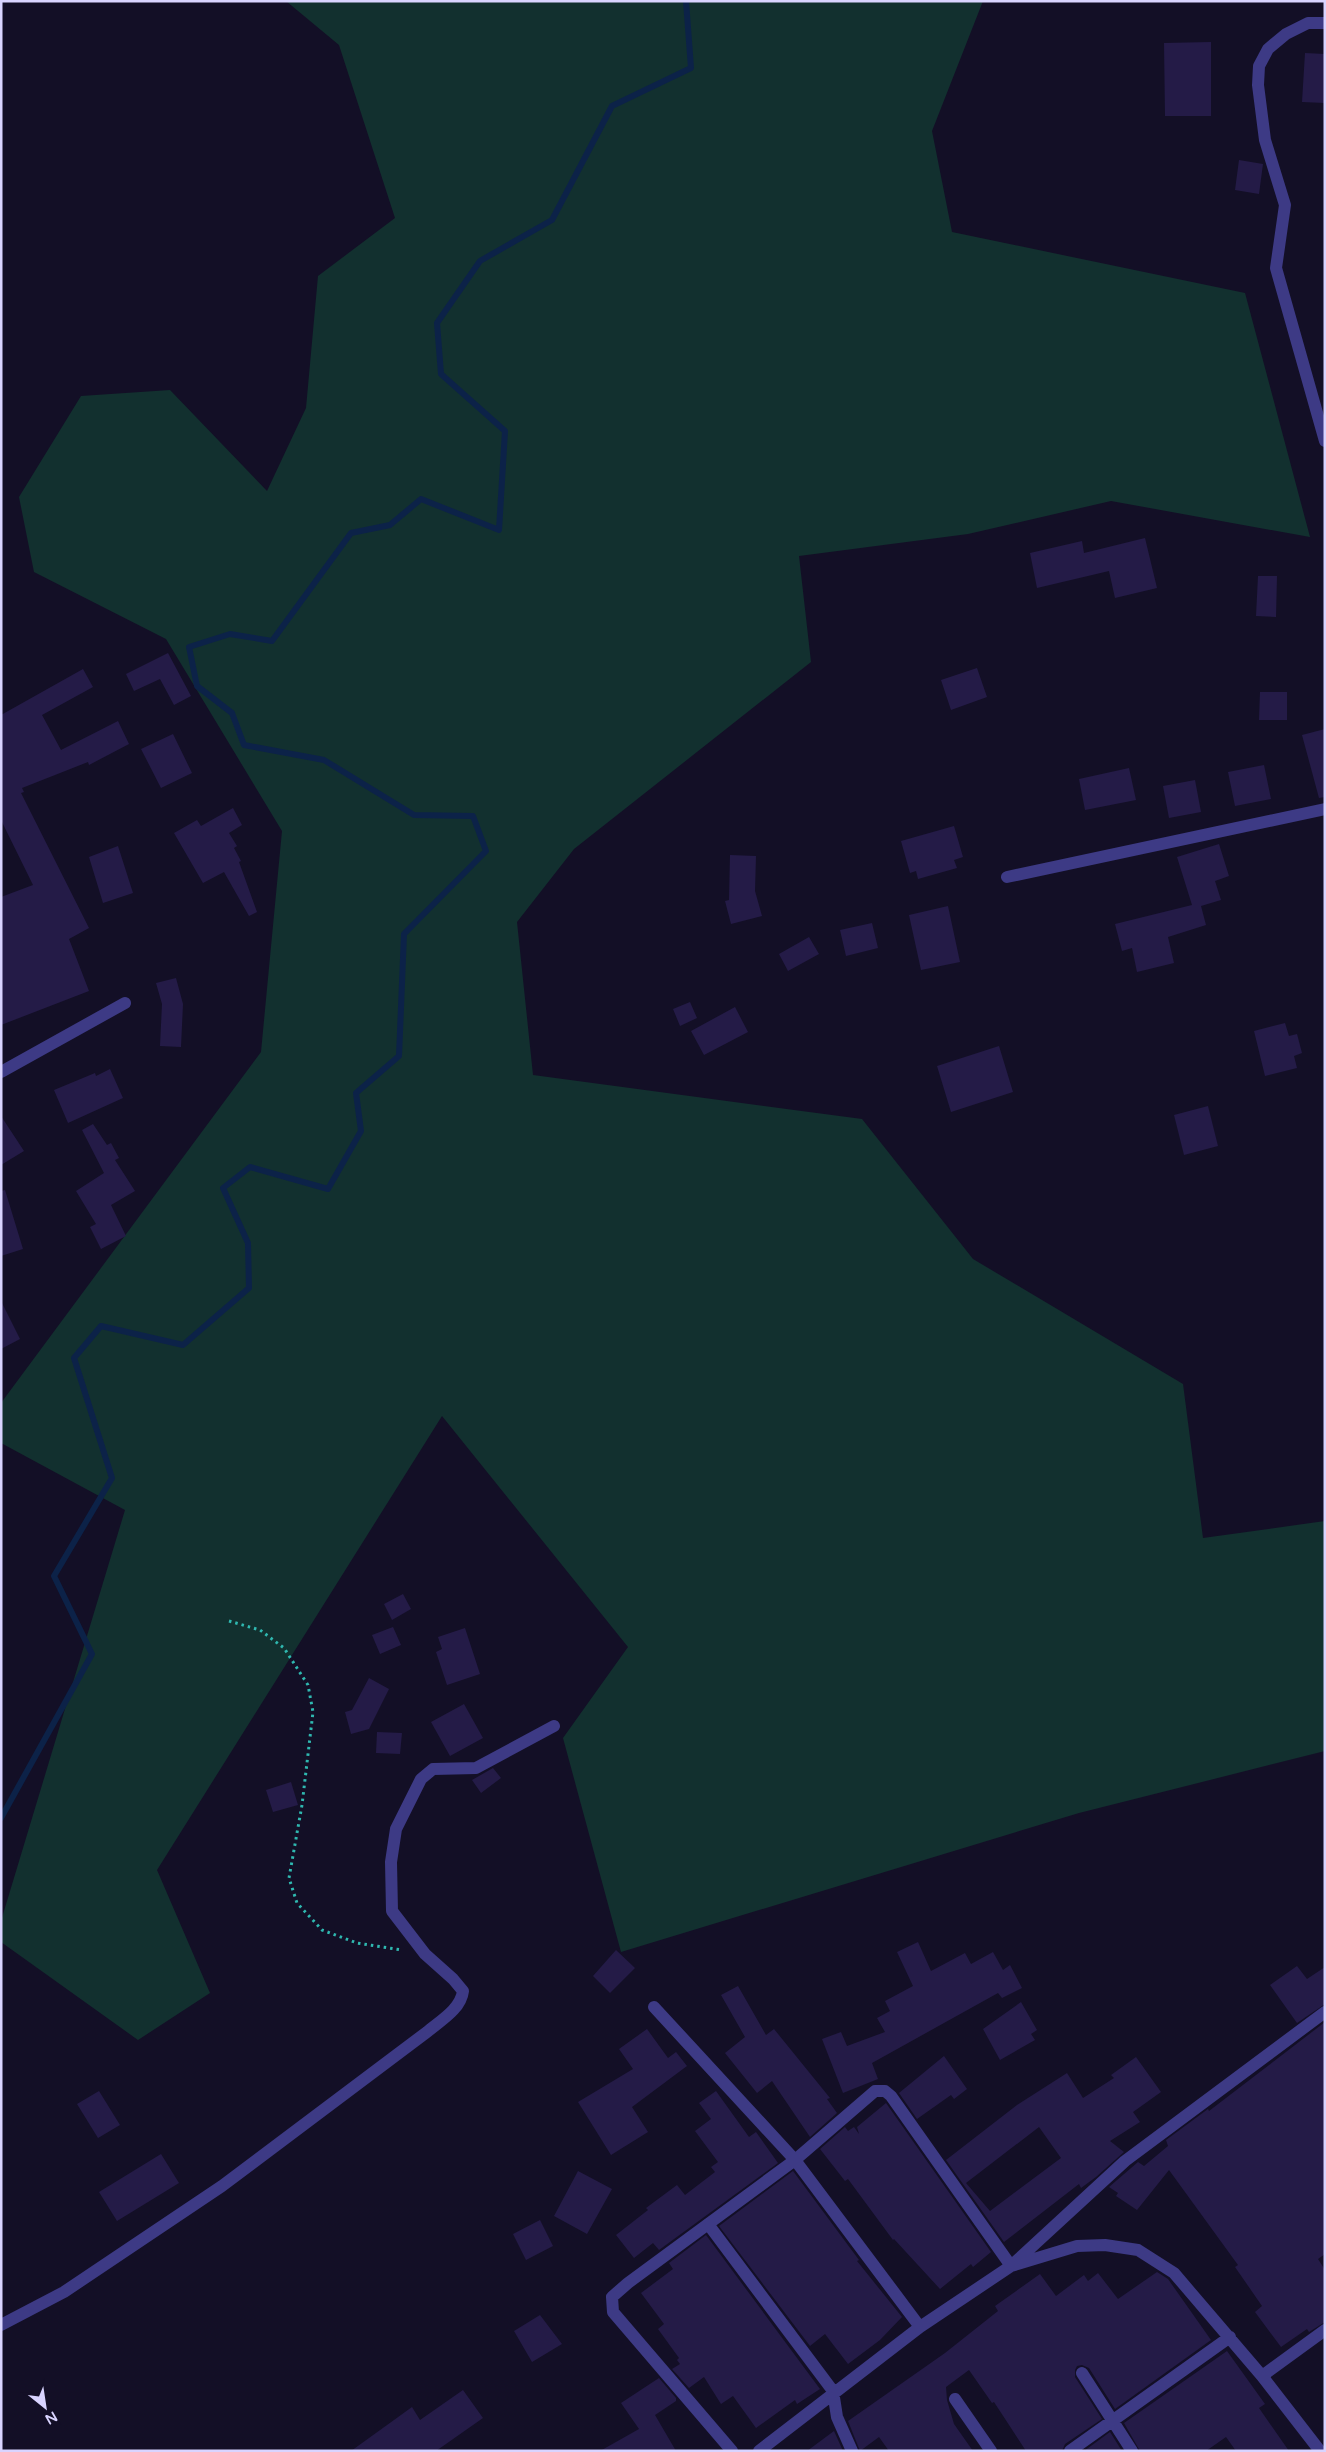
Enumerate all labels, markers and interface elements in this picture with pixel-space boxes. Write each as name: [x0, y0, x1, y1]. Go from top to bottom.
north arrow: [20, 2382, 70, 2432]
text: N: [42, 2408, 60, 2428]

